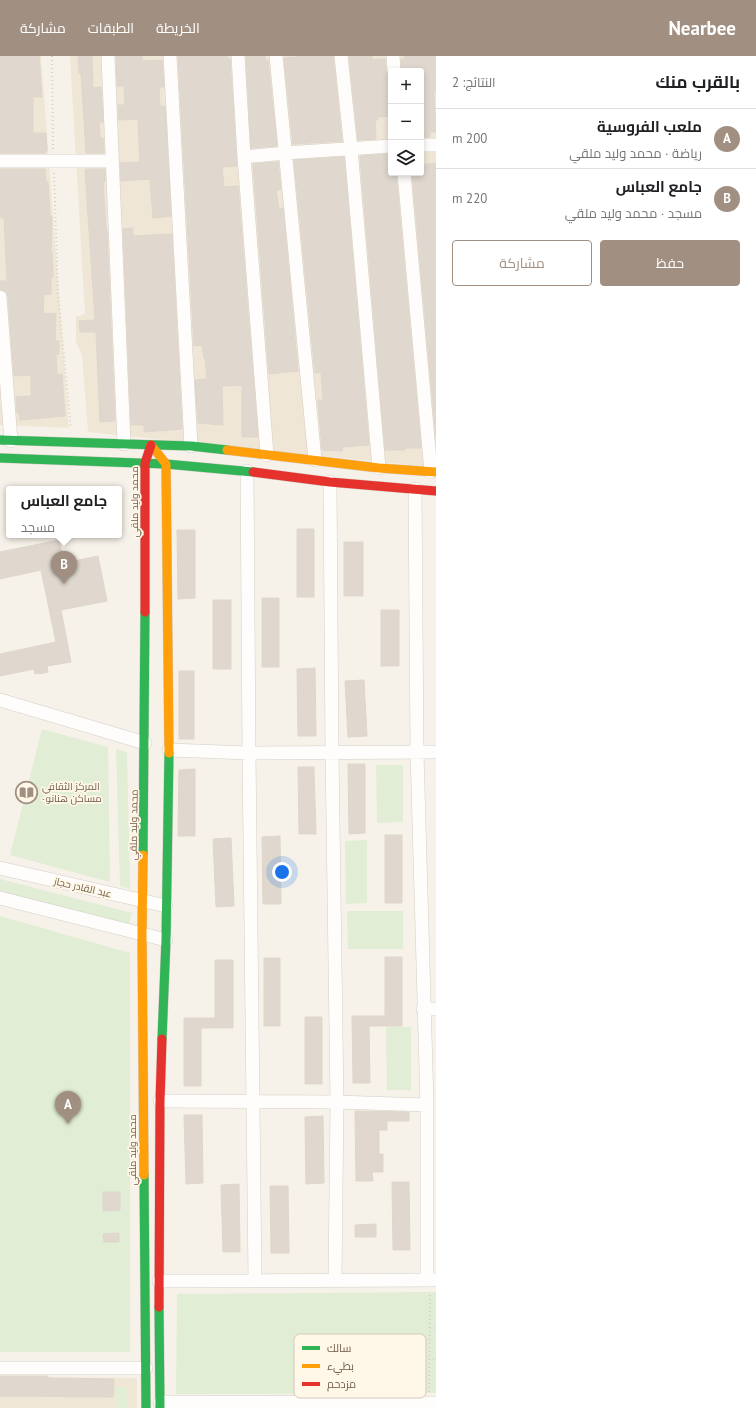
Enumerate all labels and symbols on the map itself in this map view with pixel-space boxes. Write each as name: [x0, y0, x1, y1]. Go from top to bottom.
street label: محمد وليد ملقي: [128, 466, 142, 538]
pin: B: [51, 551, 77, 584]
library icon: المركز الثقافي -مساكن هنانو: [13, 779, 39, 805]
place label: المركز الثقافي -مساكن هنانو: [42, 780, 102, 805]
street label: محمد وليد ملقي: [126, 789, 142, 861]
your location: [272, 862, 292, 882]
street label: عبد القادر حجاز: [52, 874, 113, 900]
pin: A: [55, 1091, 81, 1124]
street label: محمد وليد ملقي: [126, 1114, 140, 1186]
legend: [294, 1334, 426, 1398]
text: سالك: [327, 1341, 351, 1355]
text: بطيء: [327, 1359, 354, 1375]
text: مزدحم: [327, 1377, 356, 1392]

